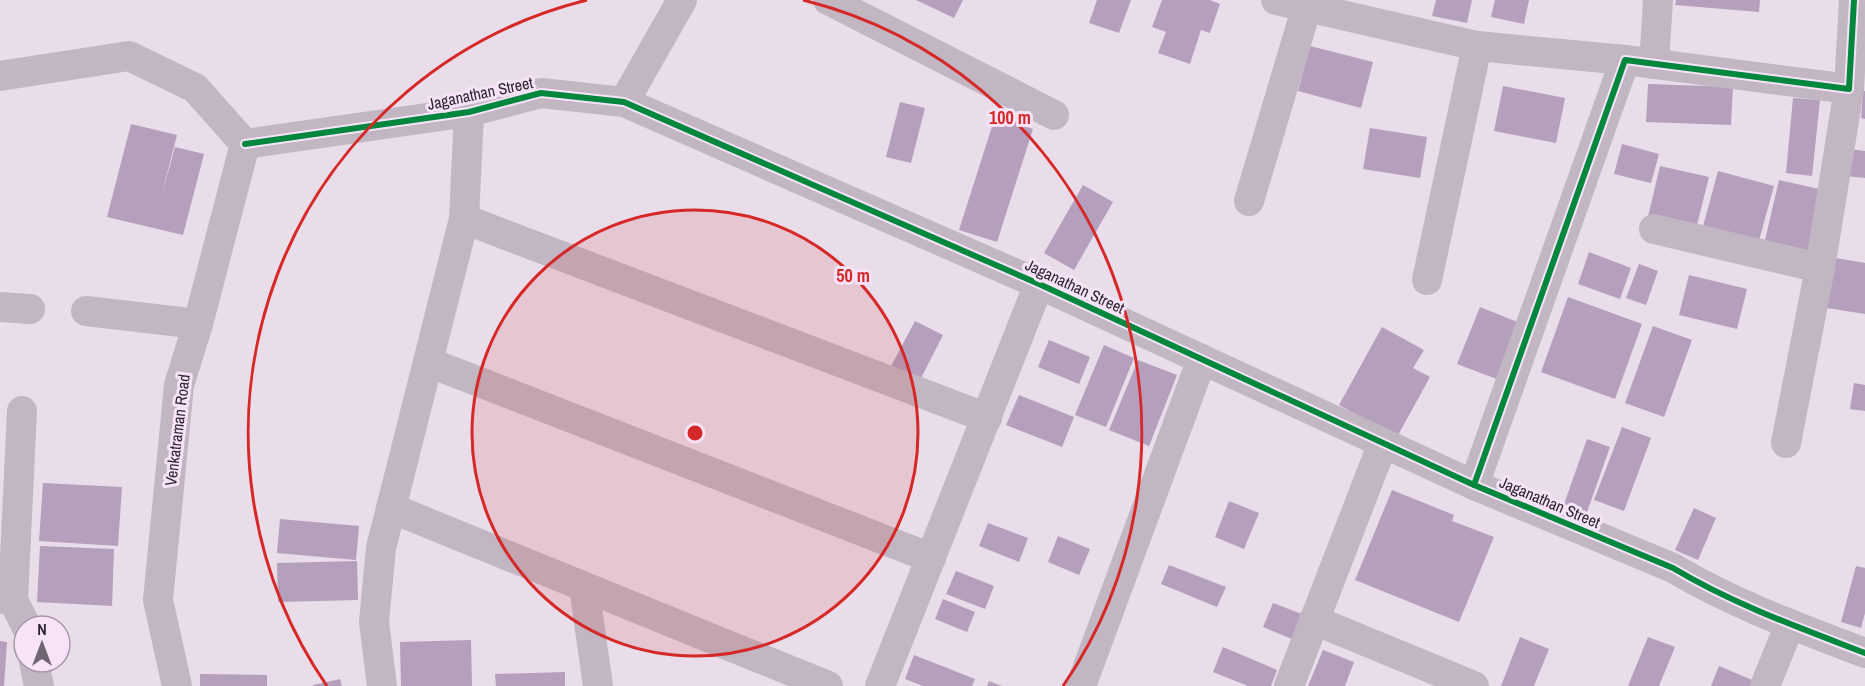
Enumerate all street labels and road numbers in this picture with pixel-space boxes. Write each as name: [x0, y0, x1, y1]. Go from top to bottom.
street label: Jaganathan Street: [425, 71, 535, 115]
street label: Jaganathan Street: [1022, 253, 1129, 319]
street label: Venkatraman Road: [159, 373, 195, 487]
street label: Jaganathan Street: [1496, 471, 1604, 533]

